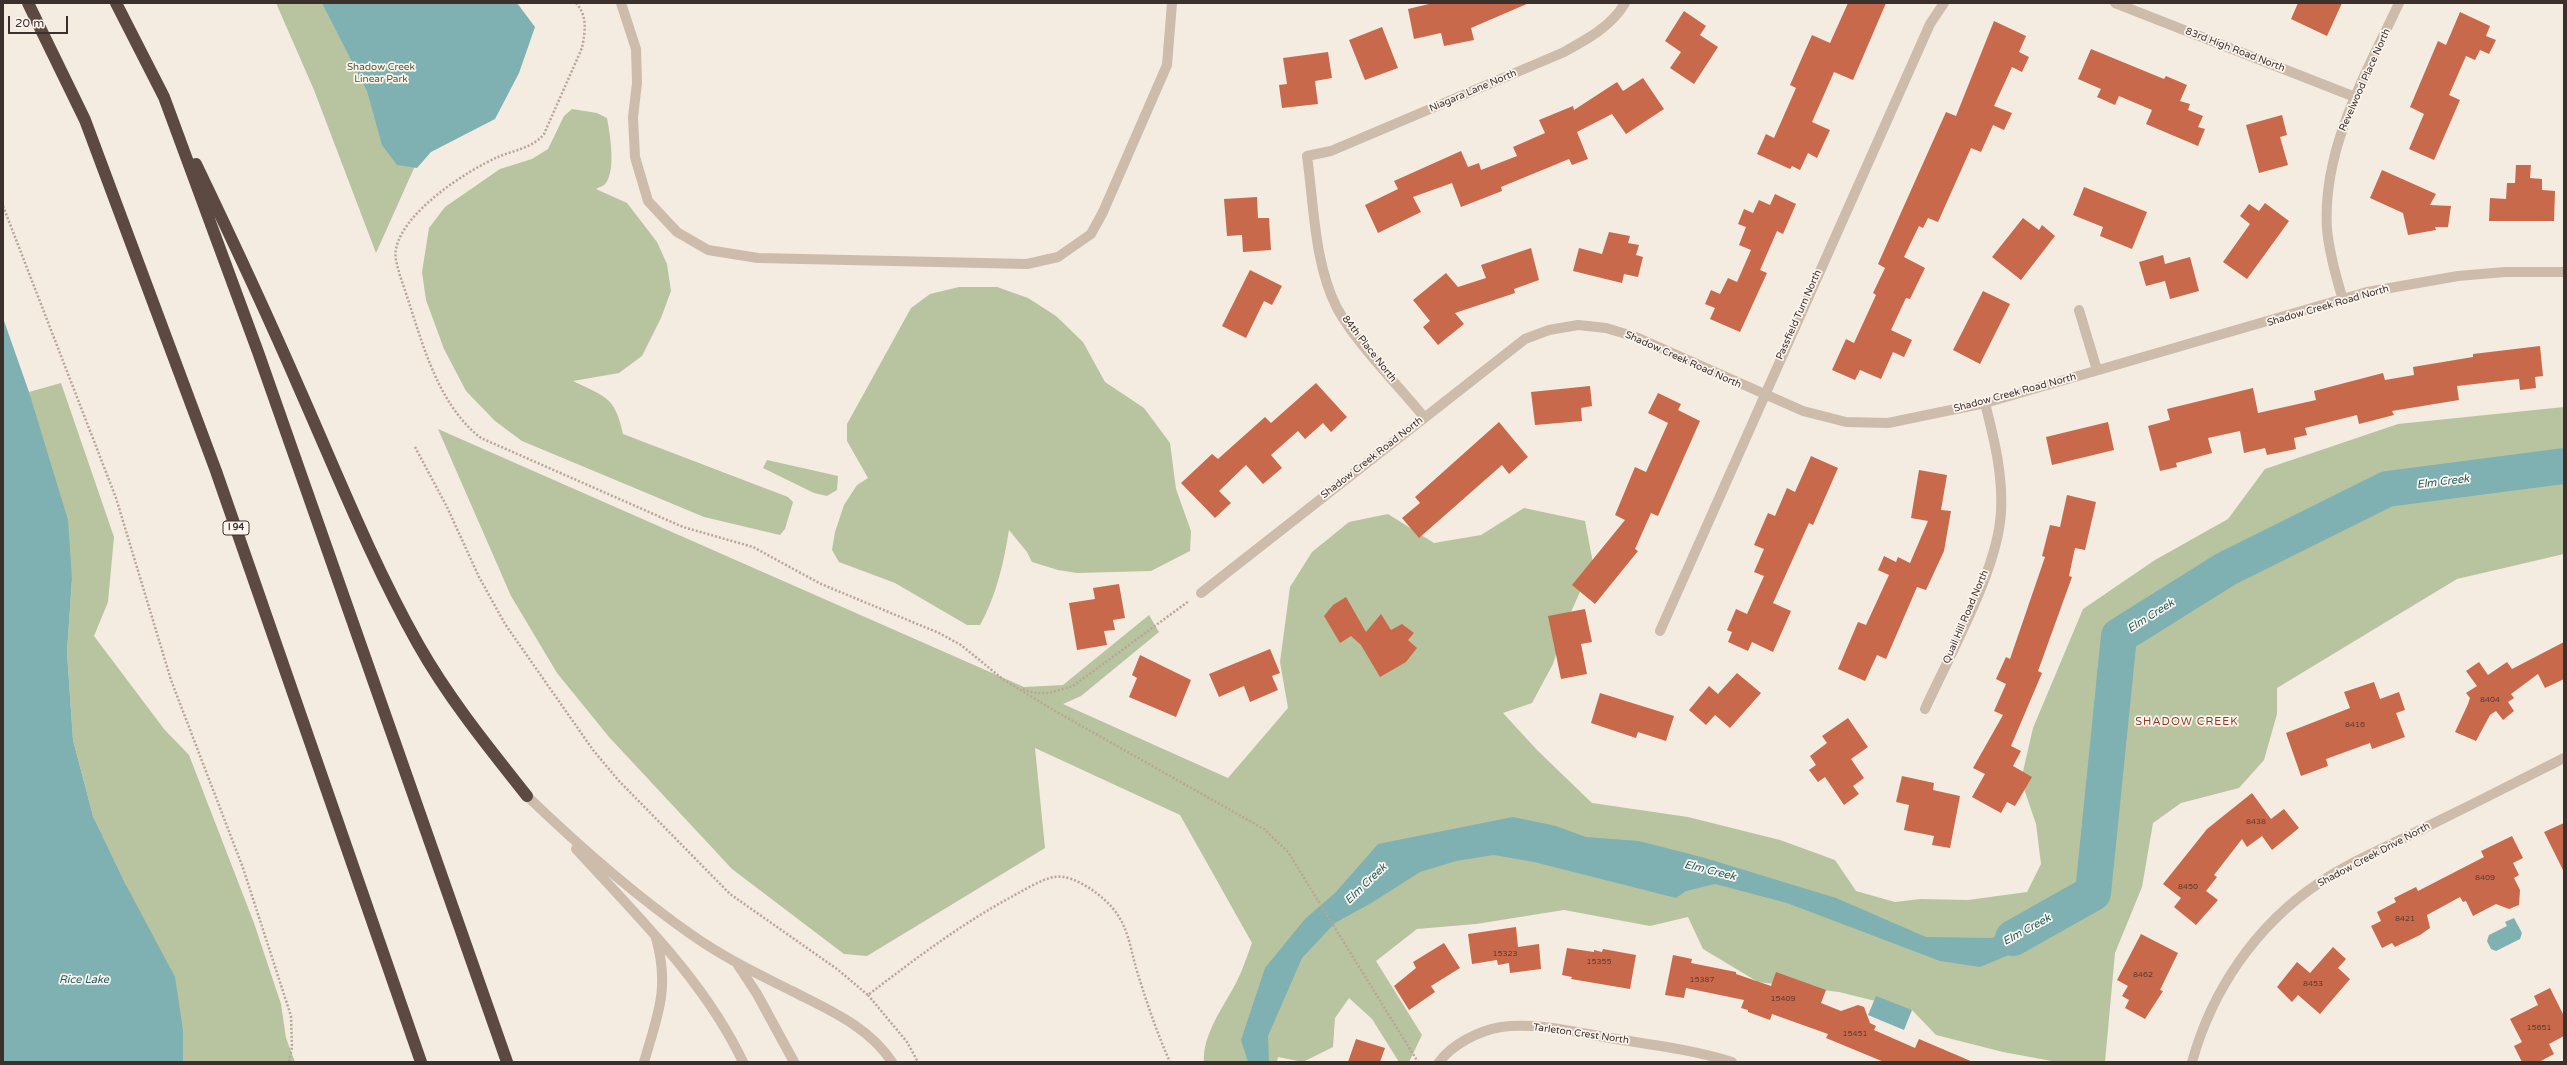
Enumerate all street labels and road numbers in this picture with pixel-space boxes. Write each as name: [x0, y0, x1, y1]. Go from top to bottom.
street label: 83rd High Road North: [2184, 25, 2286, 75]
street label: Revelwood Place North: [2337, 27, 2393, 133]
street label: Niagara Lane North: [1428, 67, 1518, 115]
street label: Passfield Turn North: [1774, 268, 1824, 362]
street label: Shadow Creek Road North: [2266, 283, 2390, 329]
street label: 84th Place North: [1339, 313, 1399, 385]
street label: Shadow Creek Road North: [1623, 329, 1743, 391]
street label: Shadow Creek Road North: [1953, 371, 2077, 415]
street label: Shadow Creek Road North: [1319, 414, 1425, 502]
road number: I 94: [223, 521, 249, 535]
street label: Quail Hill Road North: [1941, 568, 1991, 666]
street label: Shadow Creek Drive North: [2316, 820, 2432, 890]
street label: Tarleton Crest North: [1532, 1021, 1630, 1047]

